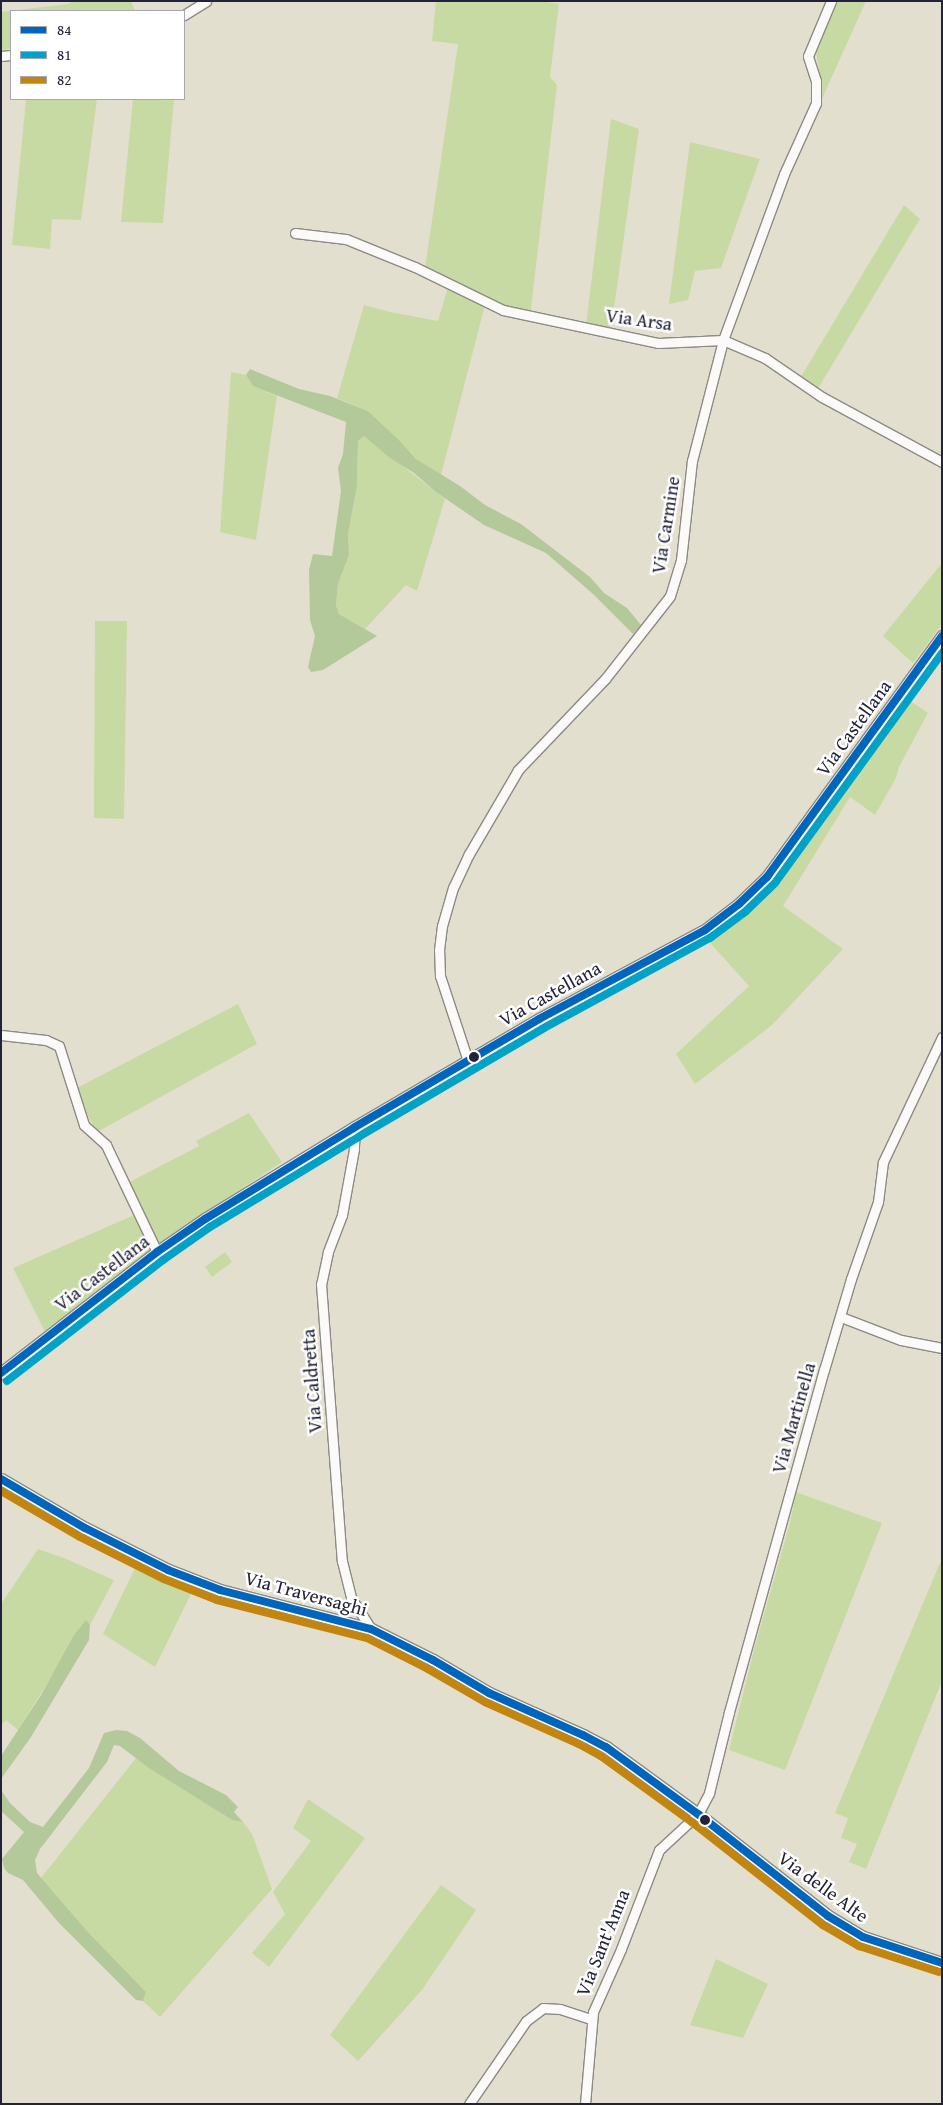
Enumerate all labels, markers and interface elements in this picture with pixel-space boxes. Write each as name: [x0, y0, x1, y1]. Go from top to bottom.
legend: [10, 10, 185, 100]
text: 84: [57, 19, 71, 40]
text: 81: [57, 44, 71, 65]
text: 82: [57, 69, 71, 90]
street label: Via Arsa: [604, 304, 674, 336]
street label: Via Carmine: [647, 475, 685, 575]
street label: Via Castellana: [812, 676, 896, 780]
street label: Via Castellana: [495, 957, 605, 1031]
unlabelled marker: [469, 1052, 479, 1062]
street label: Via Castellana: [50, 1230, 154, 1316]
street label: Via Caldretta: [297, 1328, 327, 1434]
street label: Via Martinella: [767, 1360, 821, 1476]
street label: Via Traversaghi: [242, 1567, 370, 1621]
unlabelled marker: [700, 1815, 710, 1825]
street label: Via delle Alte: [773, 1847, 873, 1927]
street label: Via Sant'Anna: [571, 1886, 635, 2000]

